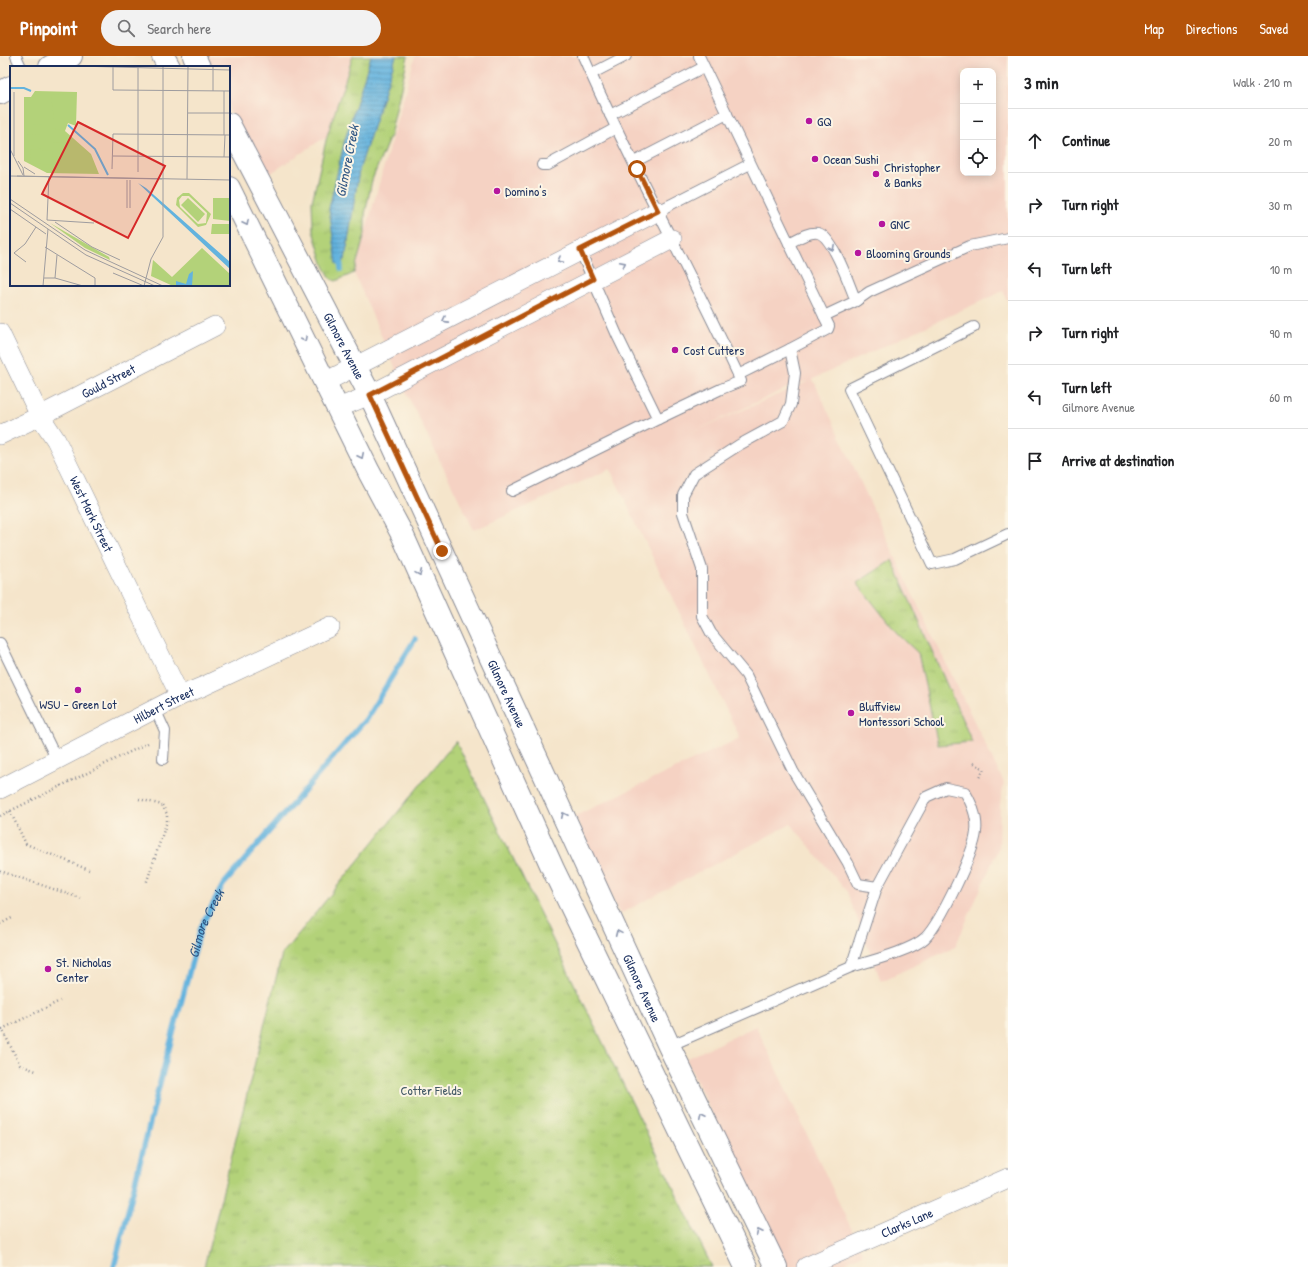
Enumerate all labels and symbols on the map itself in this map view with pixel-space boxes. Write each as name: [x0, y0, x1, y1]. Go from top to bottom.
inset map: [10, 66, 230, 286]
place label: GQ: [817, 112, 832, 130]
marker: GQ: [804, 116, 814, 126]
water label: Gilmore Creek: [330, 122, 363, 199]
place label: Ocean Sushi: [823, 150, 879, 168]
marker: Ocean Sushi: [810, 154, 820, 164]
place label: Christopher & Banks: [884, 158, 940, 191]
route start: [628, 160, 646, 178]
marker: Christopher & Banks: [871, 169, 881, 179]
place label: Domino's: [505, 182, 546, 200]
marker: Domino's: [492, 186, 502, 196]
place label: GNC: [890, 215, 910, 233]
one-way arrow: [241, 219, 249, 226]
marker: GNC: [877, 219, 887, 229]
one-way arrow: [828, 244, 835, 252]
place label: Blooming Grounds: [866, 244, 951, 262]
marker: Blooming Grounds: [853, 248, 863, 258]
one-way arrow: [557, 255, 565, 263]
one-way arrow: [619, 261, 626, 269]
street label: Gilmore Avenue: [320, 309, 369, 382]
one-way arrow: [442, 315, 449, 323]
one-way arrow: [299, 335, 307, 343]
place label: Cost Cutters: [683, 341, 744, 359]
marker: Cost Cutters: [670, 345, 680, 355]
street label: Gould Street: [78, 359, 139, 402]
one-way arrow: [356, 452, 364, 459]
street label: West Mark Street: [66, 473, 118, 555]
route end: [433, 542, 451, 560]
one-way arrow: [414, 568, 422, 576]
street label: Gilmore Avenue: [484, 657, 531, 730]
street label: Hilbert Street: [130, 682, 197, 728]
marker: WSU - Green Lot: [73, 685, 83, 695]
place label: WSU - Green Lot: [39, 695, 117, 713]
place label: Bluffview Montessori School: [859, 697, 945, 730]
marker: Bluffview Montessori School: [846, 708, 856, 718]
one-way arrow: [561, 812, 569, 819]
water label: Gilmore Creek: [183, 884, 229, 960]
one-way arrow: [615, 930, 623, 938]
street label: Gilmore Avenue: [619, 951, 666, 1025]
place label: St. Nicholas Center: [56, 953, 111, 986]
marker: St. Nicholas Center: [43, 964, 53, 974]
park label: Cotter Fields: [401, 1081, 461, 1099]
one-way arrow: [699, 1111, 707, 1119]
street label: Clarks Lane: [878, 1203, 936, 1242]
one-way arrow: [756, 1229, 764, 1236]

